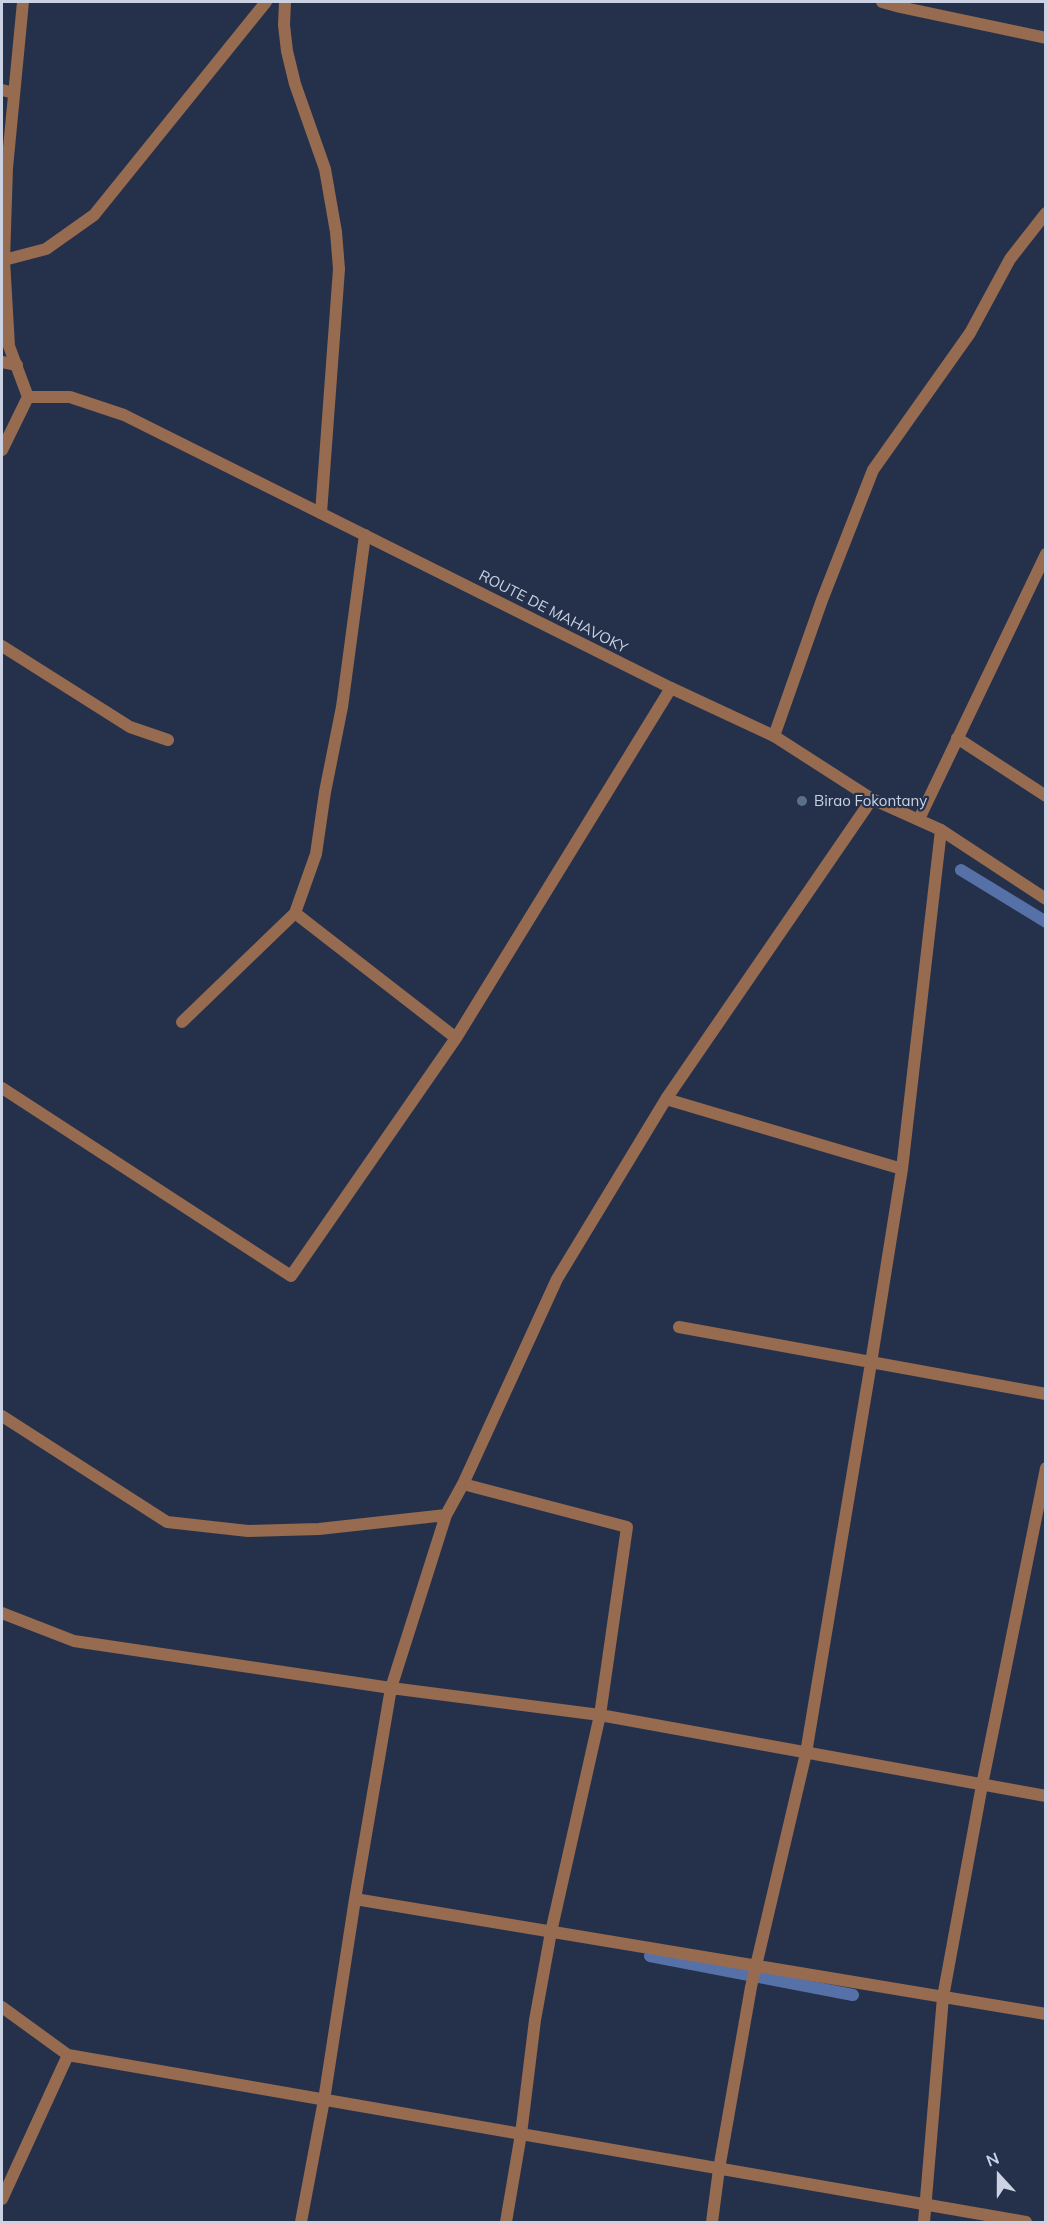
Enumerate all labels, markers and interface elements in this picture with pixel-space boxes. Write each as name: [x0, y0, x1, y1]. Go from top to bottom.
street label: ROUTE DE MAHAVOKY: [476, 567, 630, 657]
place label: Birao Fokontany: [814, 792, 927, 810]
marker: Birao Fokontany: [795, 794, 809, 808]
north arrow: [969, 2146, 1029, 2206]
text: N: [983, 2148, 1002, 2171]

